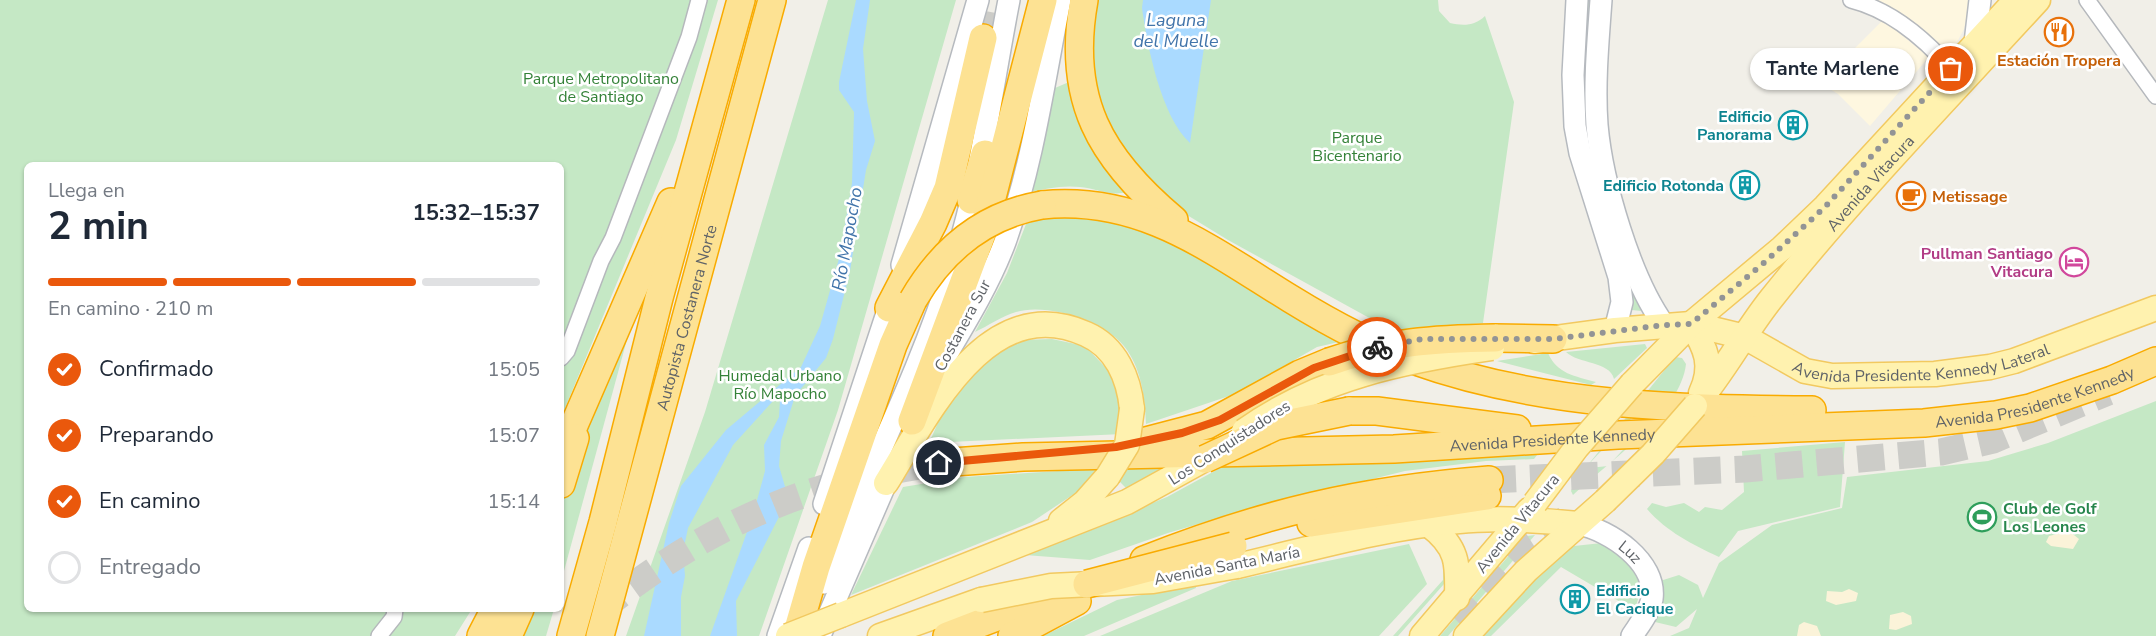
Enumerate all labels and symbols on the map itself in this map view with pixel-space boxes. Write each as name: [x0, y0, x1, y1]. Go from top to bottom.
water label: Laguna del Muelle: [1133, 8, 1219, 53]
restaurant icon: Estación Tropera: [2043, 16, 2075, 48]
pin: [1925, 43, 1976, 94]
callout: Tante Marlene: [1750, 48, 1915, 90]
place label: Estación Tropera: [1997, 50, 2121, 72]
park label: Parque Metropolitano de Santiago: [523, 68, 679, 108]
place label: Edificio Panorama: [1697, 106, 1772, 146]
building icon: Edificio Panorama: [1777, 109, 1809, 141]
park label: Parque Bicentenario: [1312, 127, 1402, 167]
street label: Avenida Vitacura: [1822, 131, 1920, 236]
building icon: Edificio Rotonda: [1729, 169, 1761, 201]
place label: Edificio Rotonda: [1603, 175, 1724, 197]
cafe icon: Metissage: [1895, 180, 1927, 212]
water label: Río Mapocho: [826, 185, 868, 293]
place label: Metissage: [1932, 186, 2008, 208]
street label: Autopista Costanera Norte: [651, 222, 723, 413]
place label: Pullman Santiago Vitacura: [1921, 243, 2053, 283]
hotel icon: Pullman Santiago Vitacura: [2058, 246, 2090, 278]
street label: Costanera Sur: [929, 275, 996, 375]
courier: [1347, 317, 1407, 377]
street label: Avenida Presidente Kennedy Lateral: [1788, 339, 2053, 388]
street label: Avenida Presidente Kennedy: [1934, 361, 2139, 434]
park label: Humedal Urbano Río Mapocho: [718, 365, 842, 405]
street label: Los Conquistadores: [1164, 395, 1295, 491]
street label: Avenida Presidente Kennedy: [1449, 424, 1656, 457]
pin: [913, 437, 964, 488]
street label: Avenida Vitacura: [1471, 469, 1565, 578]
place label: Club de Golf Los Leones: [2003, 498, 2098, 538]
sports icon: Club de Golf Los Leones: [1966, 501, 1998, 533]
street label: Luz: [1614, 536, 1647, 568]
street label: Avenida Santa María: [1152, 541, 1302, 591]
place label: Edificio El Cacique: [1596, 580, 1674, 620]
building icon: Edificio El Cacique: [1559, 583, 1591, 615]

